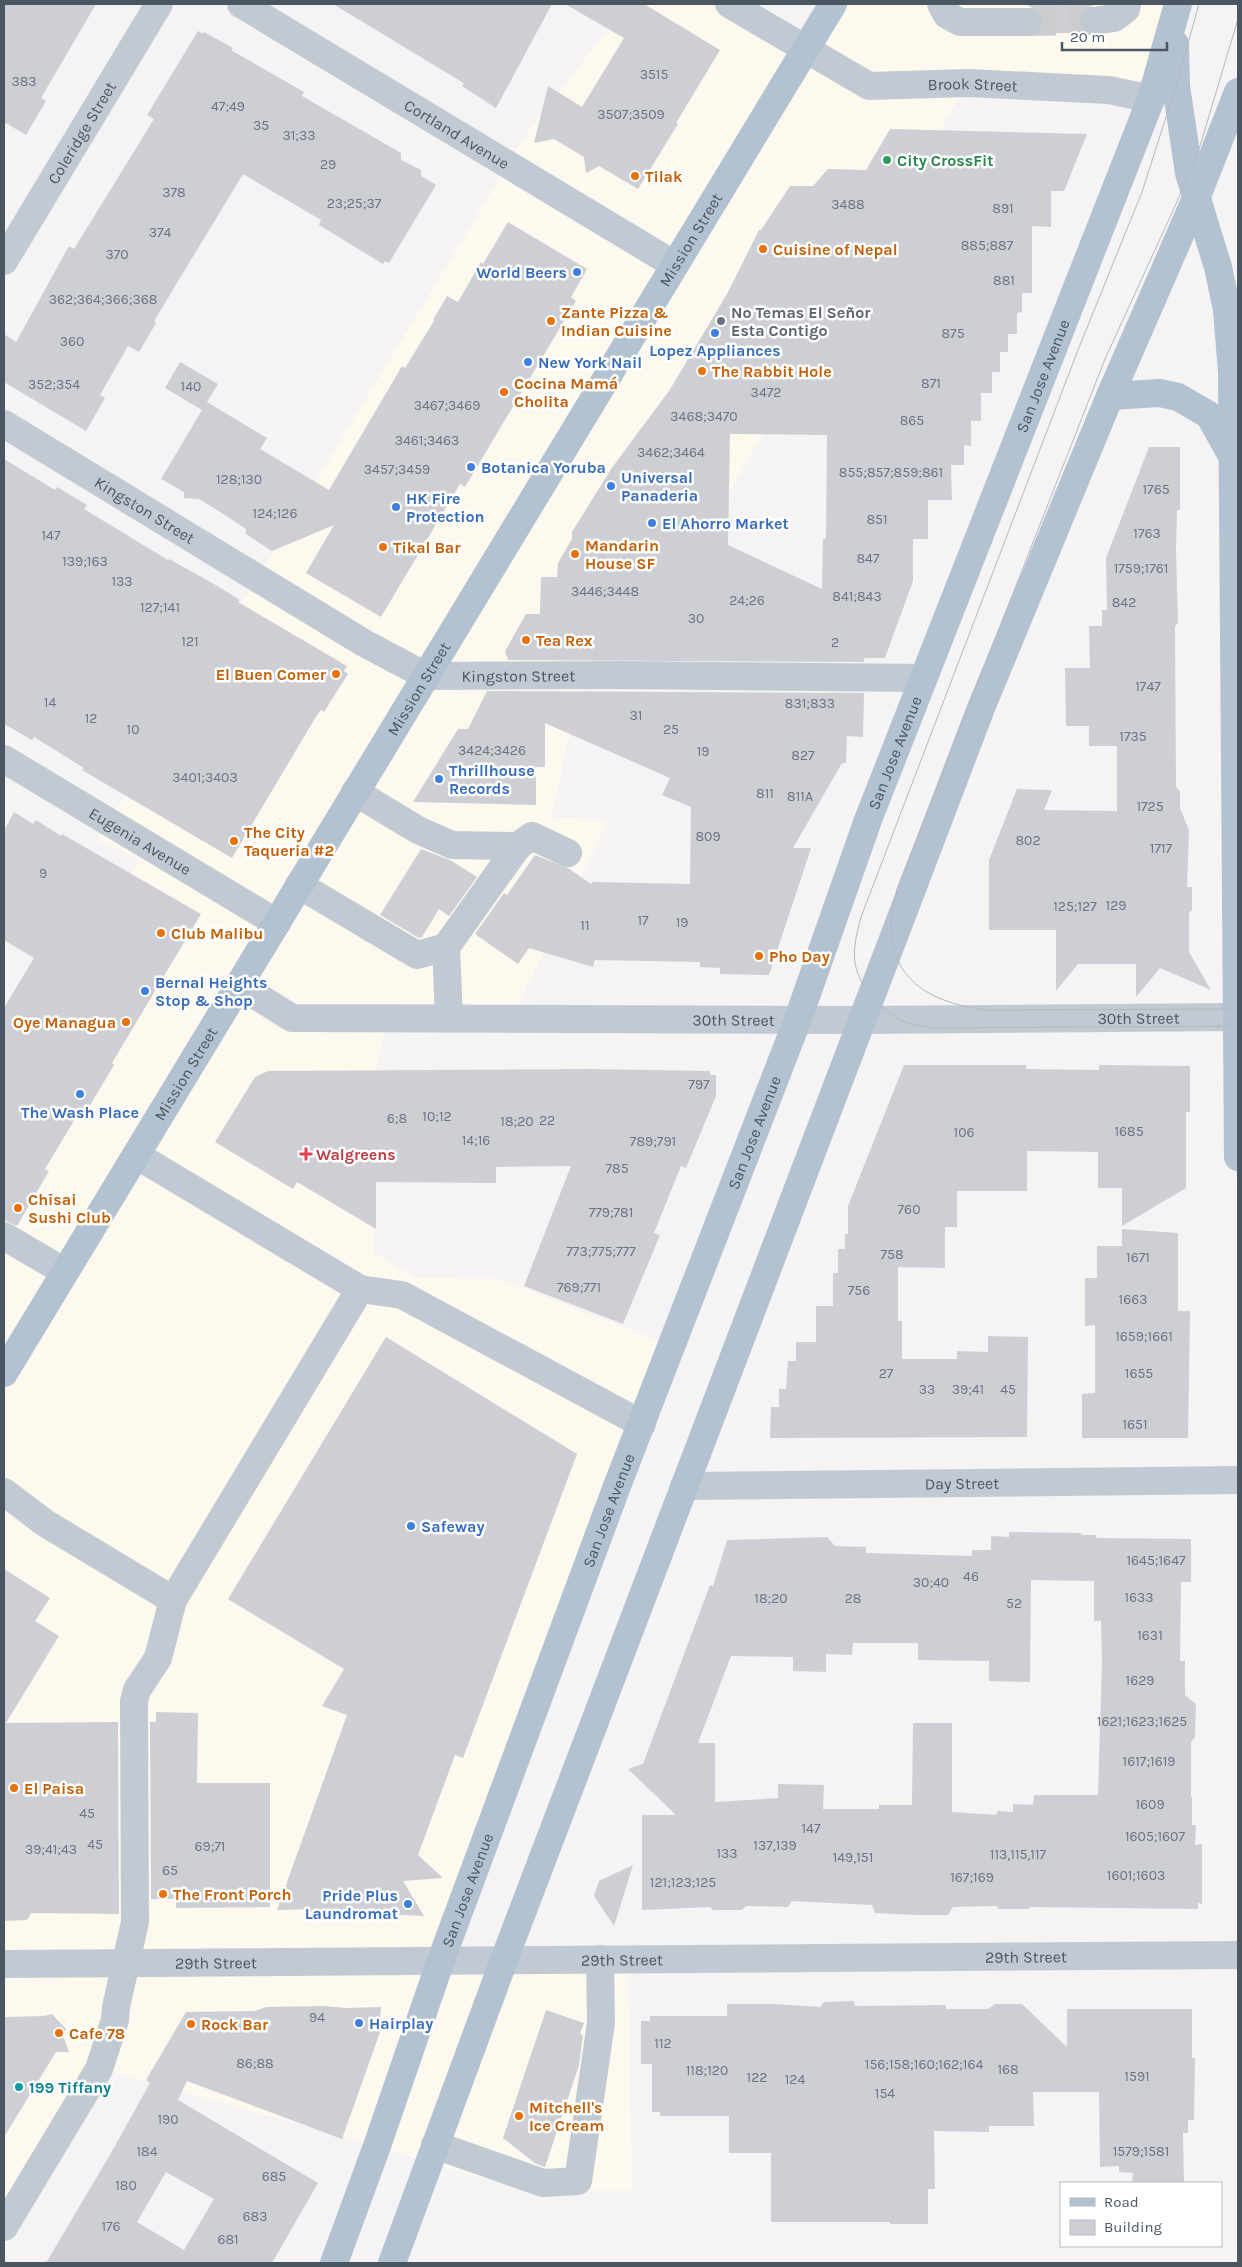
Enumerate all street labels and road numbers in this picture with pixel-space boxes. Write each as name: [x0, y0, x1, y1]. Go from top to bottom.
street label: Brook Street: [927, 73, 1018, 95]
street label: Coleridge Street: [43, 78, 120, 187]
street label: Cortland Avenue: [401, 95, 513, 173]
street label: Mission Street: [655, 189, 726, 290]
street label: San Jose Avenue: [1012, 316, 1073, 435]
street label: Kingston Street: [91, 472, 199, 547]
street label: Mission Street: [383, 638, 454, 739]
street label: Kingston Street: [461, 666, 575, 685]
street label: San Jose Avenue: [864, 693, 925, 812]
street label: Eugenia Avenue: [86, 803, 195, 879]
street label: 30th Street: [1097, 1008, 1180, 1028]
street label: 30th Street: [692, 1010, 775, 1029]
street label: Mission Street: [150, 1023, 221, 1124]
street label: San Jose Avenue: [723, 1073, 785, 1192]
street label: San Jose Avenue: [578, 1451, 638, 1570]
street label: Day Street: [925, 1473, 999, 1493]
street label: San Jose Avenue: [437, 1830, 497, 1950]
street label: 29th Street: [985, 1947, 1067, 1966]
street label: 29th Street: [581, 1950, 663, 1969]
street label: 29th Street: [175, 1953, 257, 1972]

